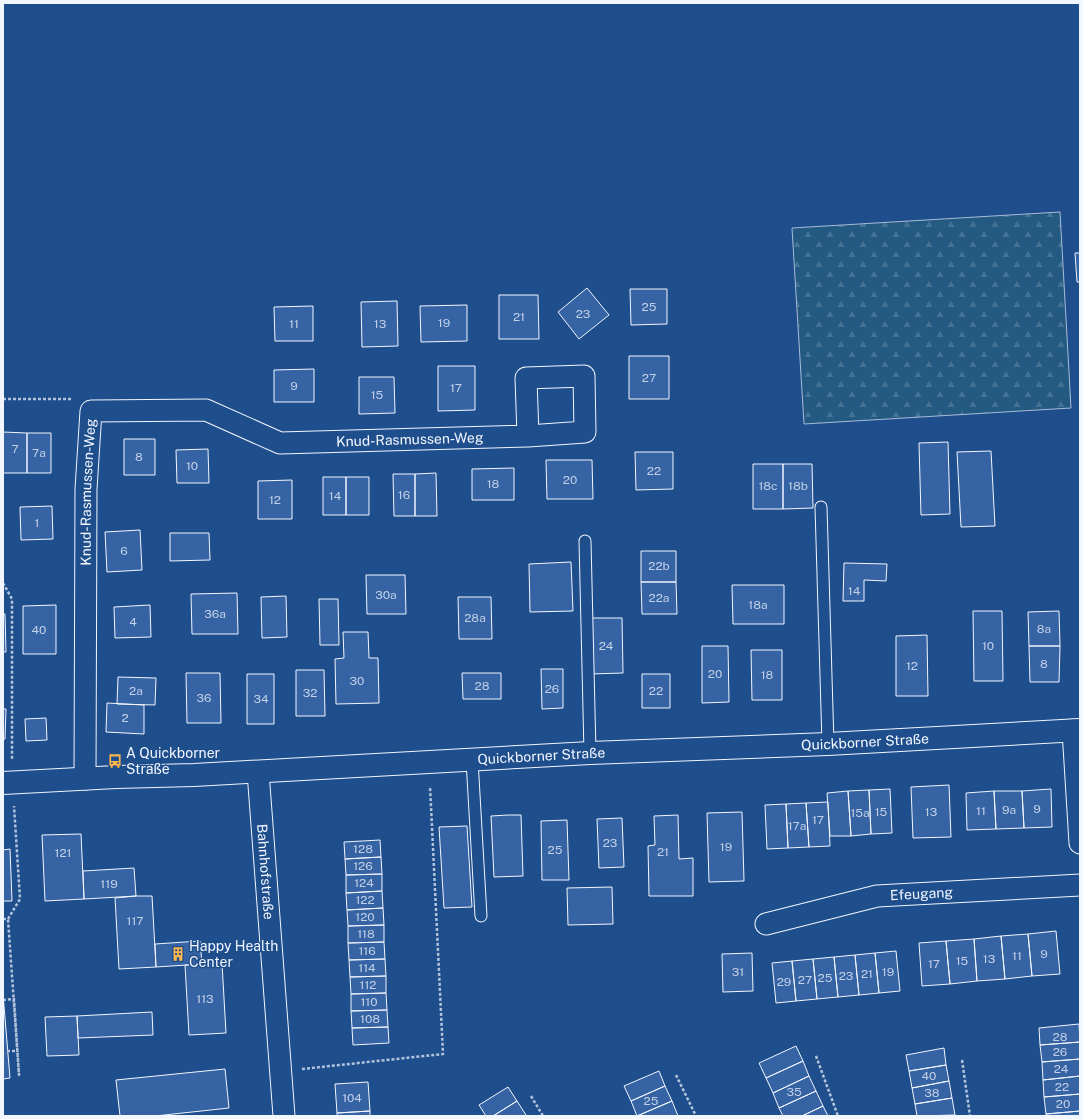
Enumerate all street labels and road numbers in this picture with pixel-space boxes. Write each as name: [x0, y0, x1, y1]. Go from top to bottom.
street label: Knud-Rasmussen-Weg: [78, 418, 99, 566]
street label: Knud-Rasmussen-Weg: [336, 429, 484, 449]
street label: Quickborner Straße: [801, 730, 929, 753]
street label: Quickborner Straße: [477, 744, 606, 767]
street label: Bahnhofstraße: [254, 823, 277, 920]
street label: Efeugang: [889, 884, 954, 903]

